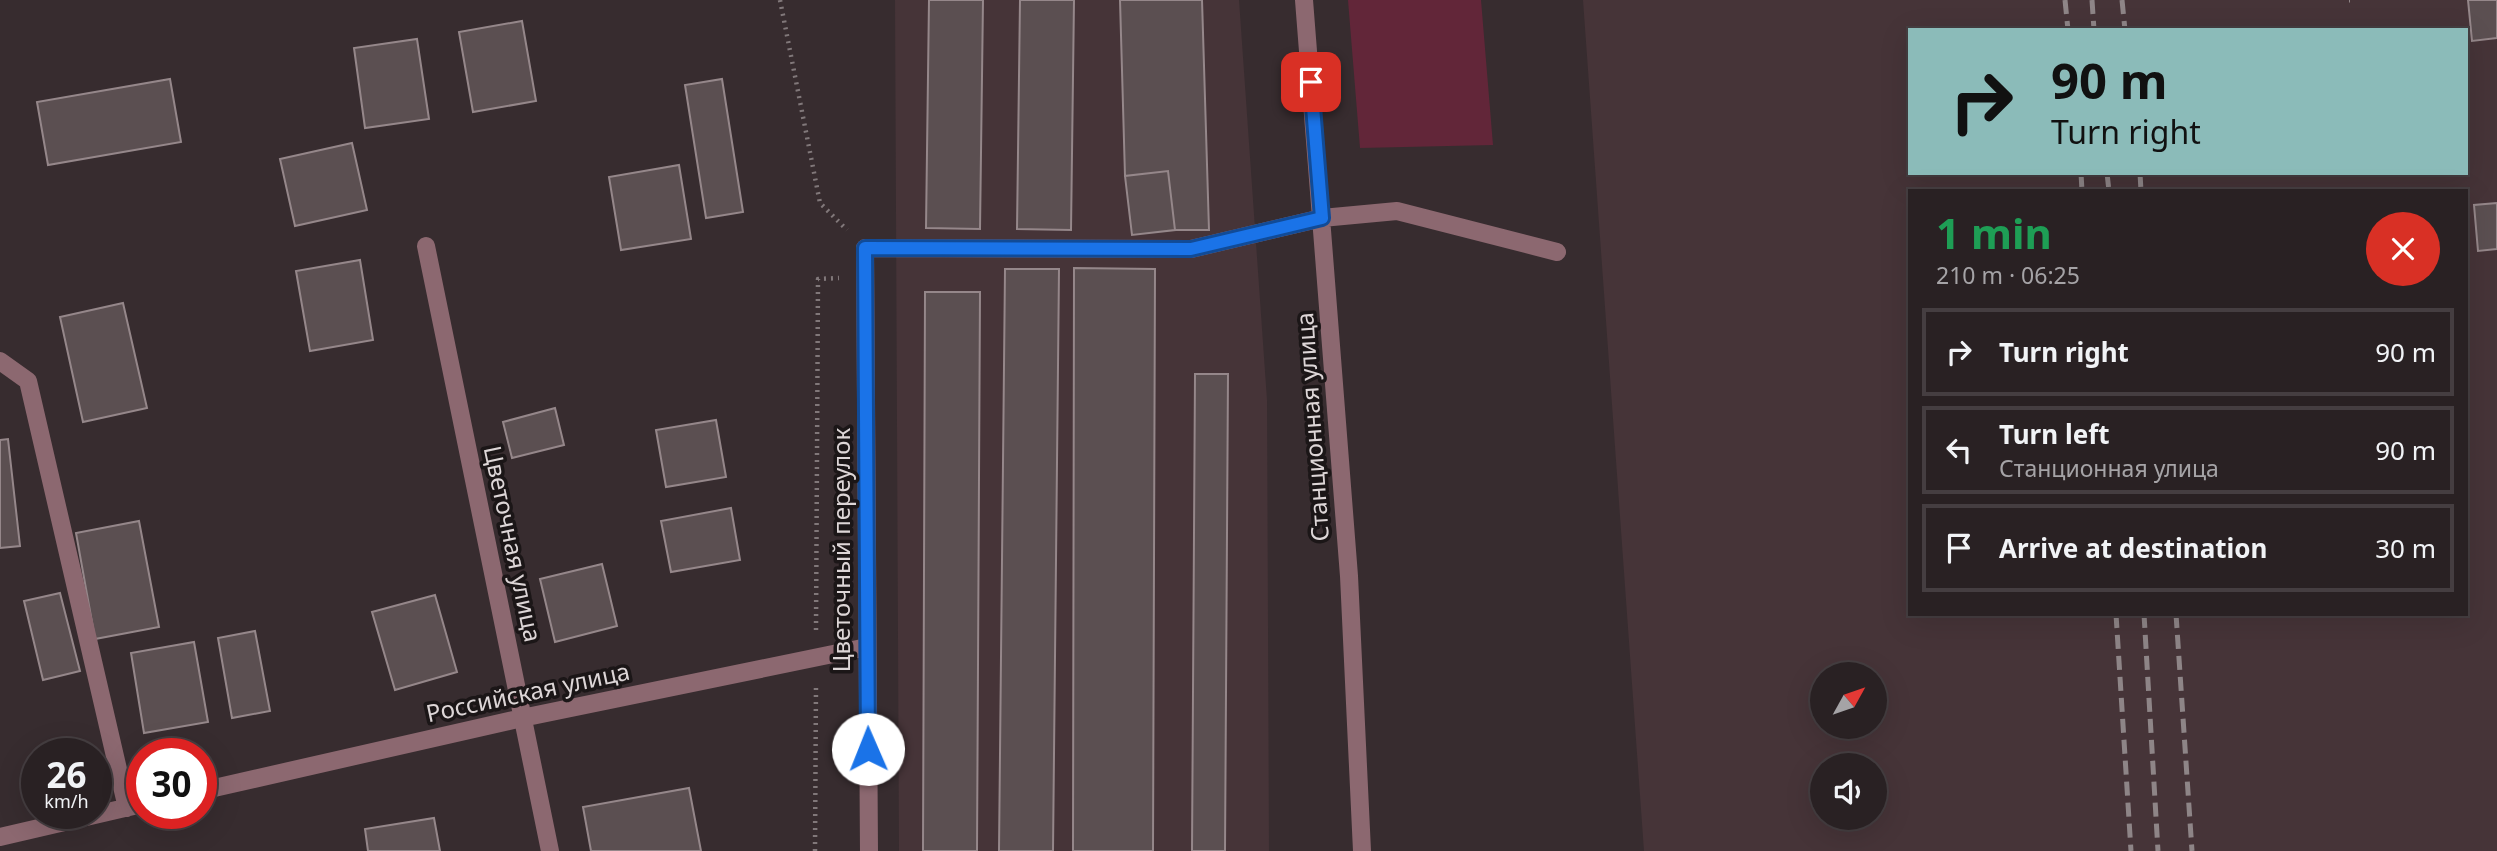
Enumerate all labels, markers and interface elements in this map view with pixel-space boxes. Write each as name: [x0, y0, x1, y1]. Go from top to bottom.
text: 90 m: [2051, 47, 2168, 113]
pin: [1281, 52, 1341, 112]
icon: right: [1936, 56, 2027, 147]
icon: arrive: [1292, 63, 1330, 101]
text: Turn right: [2051, 110, 2201, 153]
text: 1 min: [1936, 204, 2052, 261]
button: close: [2366, 212, 2440, 286]
text: 210 m · 06:25: [1936, 259, 2080, 291]
street label: Станционная улица: [1287, 312, 1336, 543]
icon: right: [1940, 333, 1978, 371]
text: Turn right: [1999, 334, 2129, 370]
text: 90 m: [2375, 334, 2436, 370]
text: Turn left: [1999, 416, 2110, 452]
street label: Цветочный переулок: [824, 428, 857, 672]
icon: left: [1940, 431, 1978, 469]
text: 90 m: [2375, 432, 2436, 468]
street label: Цветочная улица: [477, 443, 550, 645]
text: Станционная улица: [1999, 452, 2219, 484]
icon: arrive: [1940, 529, 1978, 567]
text: Arrive at destination: [1999, 530, 2268, 566]
text: 30 m: [2375, 530, 2436, 566]
street label: Российская улица: [423, 654, 633, 729]
north arrow: [1810, 662, 1886, 738]
map controls: [1810, 662, 1887, 830]
position arrow: [831, 712, 905, 786]
speed limit sign: 30: [126, 738, 217, 829]
text: 26: [46, 751, 87, 798]
button: sound: [1810, 753, 1887, 830]
text: km/h: [44, 789, 89, 813]

